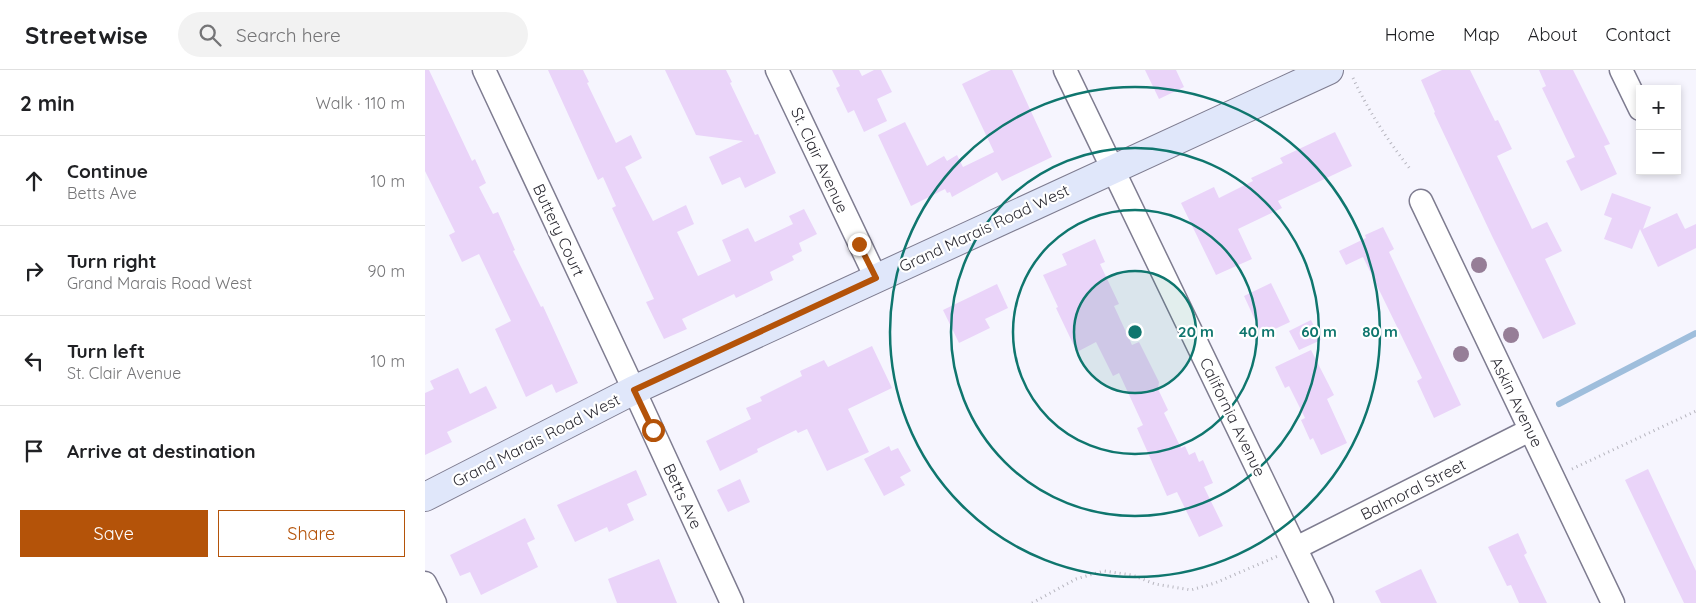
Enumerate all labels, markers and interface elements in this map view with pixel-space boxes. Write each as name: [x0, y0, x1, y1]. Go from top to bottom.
search box: [178, 12, 528, 57]
text: Streetwise: [25, 20, 148, 50]
icon: search: [196, 21, 224, 49]
text: Search here: [236, 23, 341, 47]
text: Home: [1385, 23, 1435, 46]
text: Map: [1463, 23, 1500, 46]
text: About: [1528, 23, 1578, 46]
text: Contact: [1606, 23, 1671, 46]
map controls: [1636, 85, 1681, 175]
button: +: [1636, 85, 1681, 130]
text: 2 min: [20, 90, 75, 116]
text: Walk · 110 m: [316, 93, 405, 113]
street label: St. Clair Avenue: [787, 104, 853, 216]
button: −: [1636, 130, 1681, 175]
text: Continue: [67, 159, 148, 183]
icon: ahead: [20, 167, 48, 195]
text: 10 m: [371, 171, 405, 191]
street label: Grand Marais Road West: [896, 180, 1072, 276]
street label: Buttery Court: [529, 181, 589, 279]
text: Betts Ave: [67, 183, 137, 203]
route end: [848, 233, 871, 256]
text: Turn right: [67, 249, 156, 273]
icon: right: [20, 257, 48, 285]
text: 90 m: [368, 261, 405, 281]
text: Grand Marais Road West: [67, 273, 252, 293]
text: 20 m: [1178, 322, 1214, 341]
text: 40 m: [1239, 322, 1275, 341]
text: 60 m: [1301, 322, 1337, 341]
text: 80 m: [1362, 322, 1398, 341]
centre of rings: [1126, 323, 1144, 341]
text: Turn left: [67, 339, 145, 363]
icon: left: [20, 347, 48, 375]
text: 10 m: [371, 351, 405, 371]
street label: Askin Avenue: [1486, 353, 1548, 451]
street label: California Avenue: [1196, 354, 1270, 480]
text: St. Clair Avenue: [67, 363, 181, 383]
street label: Grand Marais Road West: [449, 389, 623, 491]
route start: [642, 419, 665, 442]
icon: arrive: [20, 437, 48, 465]
text: Arrive at destination: [67, 439, 256, 463]
street label: Balmoral Street: [1357, 454, 1469, 524]
street label: Betts Ave: [659, 460, 707, 532]
button: Save: [20, 510, 208, 557]
button: Share: [218, 510, 405, 557]

